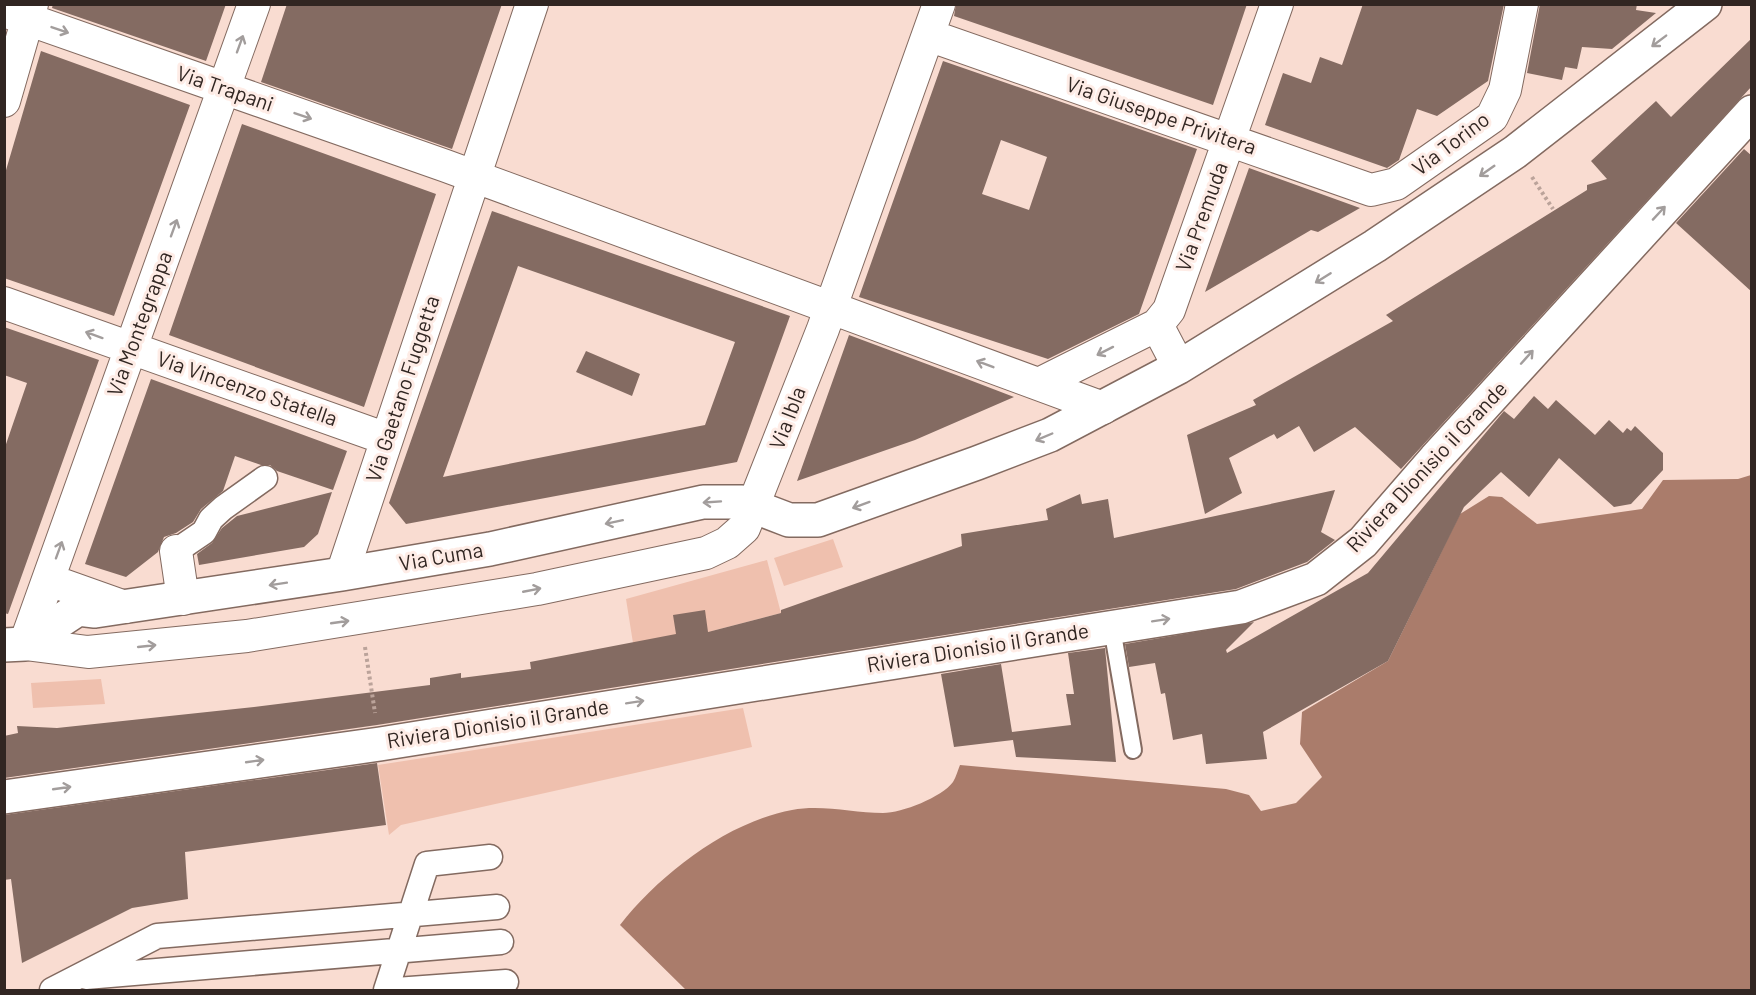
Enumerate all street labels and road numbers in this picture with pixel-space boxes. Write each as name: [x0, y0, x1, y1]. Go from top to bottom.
street label: Via Trapani: [174, 59, 277, 116]
street label: Via Giuseppe Privitera: [1063, 70, 1260, 159]
street label: Via Torino: [1407, 106, 1494, 180]
street label: Via Premuda: [1169, 158, 1232, 275]
street label: Via Montegrappa: [101, 248, 176, 399]
street label: Via Gaetano Fuggetta: [360, 292, 444, 485]
street label: Via Vincenzo Statella: [154, 345, 341, 430]
street label: Riviera Dionisio il Grande: [1340, 375, 1512, 557]
street label: Via Ibla: [763, 383, 810, 452]
street label: Via Cuma: [397, 536, 485, 575]
street label: Riviera Dionisio il Grande: [865, 617, 1090, 676]
street label: Riviera Dionisio il Grande: [385, 693, 610, 752]

